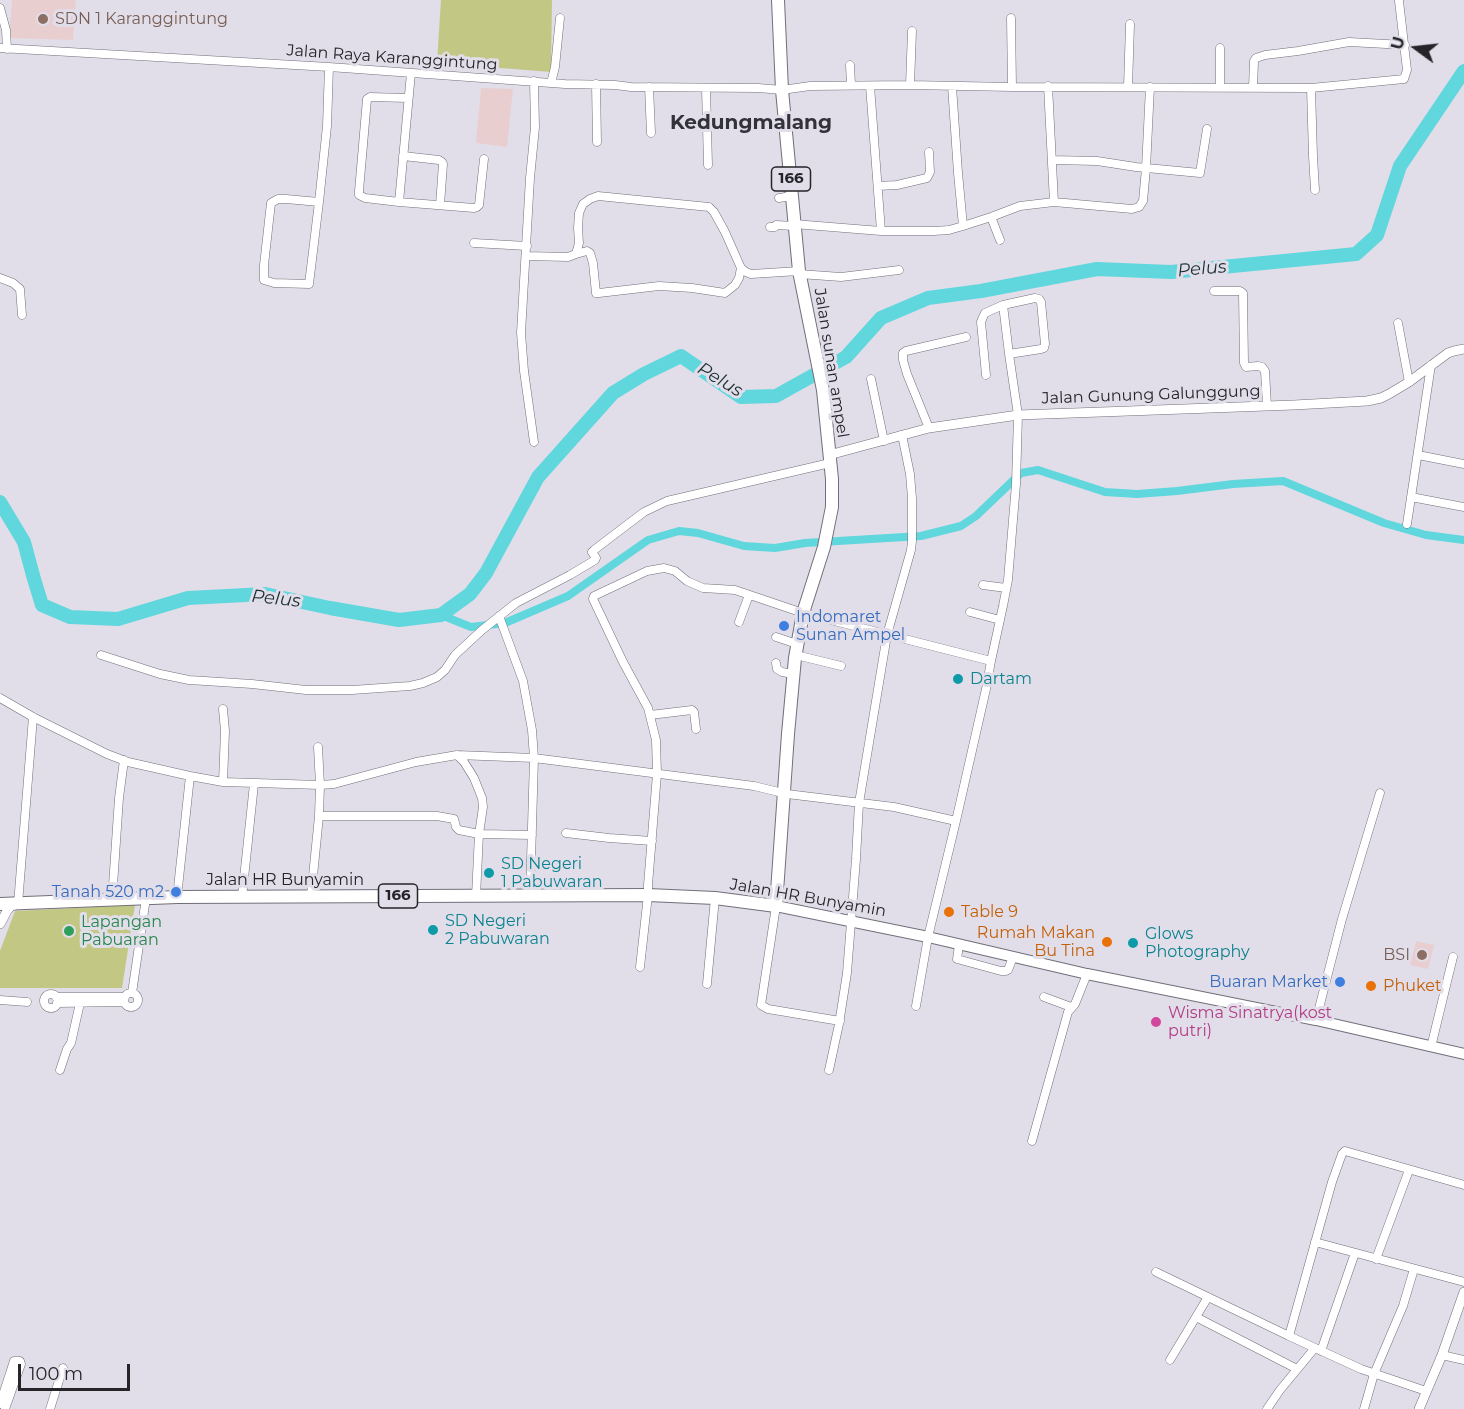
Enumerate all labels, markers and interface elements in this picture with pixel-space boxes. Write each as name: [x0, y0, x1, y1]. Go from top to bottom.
place label: SDN 1 Karanggintung: [55, 9, 228, 29]
marker: SDN 1 Karanggintung: [36, 12, 50, 26]
north arrow: [1386, 18, 1446, 78]
text: U: [1387, 35, 1409, 52]
street label: Jalan Raya Karanggintung: [286, 41, 498, 75]
district label: Kedungmalang: [670, 111, 832, 135]
road number: 166: [772, 167, 810, 191]
water label: Pelus: [1177, 256, 1227, 282]
street label: Jalan sunan ampel: [810, 287, 852, 439]
water label: Pelus: [693, 358, 747, 402]
street label: Jalan Gunung Galunggung: [1041, 382, 1261, 408]
water label: Pelus: [250, 586, 302, 612]
place label: Indomaret Sunan Ampel: [796, 607, 905, 645]
marker: Indomaret Sunan Ampel: [777, 619, 791, 633]
place label: Dartam: [970, 669, 1032, 689]
marker: Dartam: [951, 672, 965, 686]
place label: SD Negeri 1 Pabuwaran: [501, 854, 602, 892]
marker: SD Negeri 1 Pabuwaran: [482, 866, 496, 880]
street label: Jalan HR Bunyamin: [206, 870, 364, 890]
street label: Jalan HR Bunyamin: [728, 875, 888, 921]
place label: Tanah 520 m2: [52, 882, 164, 902]
road number: 166: [378, 884, 418, 908]
marker: Tanah 520 m2: [169, 885, 183, 899]
place label: Table 9: [961, 902, 1018, 922]
marker: Table 9: [942, 905, 956, 919]
place label: SD Negeri 2 Pabuwaran: [445, 911, 550, 949]
place label: Lapangan Pabuaran: [81, 912, 162, 950]
marker: SD Negeri 2 Pabuwaran: [426, 923, 440, 937]
place label: Rumah Makan Bu Tina: [977, 923, 1095, 961]
marker: Lapangan Pabuaran: [62, 924, 76, 938]
place label: Glows Photography: [1145, 924, 1250, 962]
marker: Rumah Makan Bu Tina: [1100, 935, 1114, 949]
marker: Glows Photography: [1126, 936, 1140, 950]
place label: BSI: [1383, 945, 1410, 965]
marker: BSI: [1415, 948, 1429, 962]
place label: Buaran Market: [1209, 972, 1328, 992]
marker: Buaran Market: [1333, 975, 1347, 989]
place label: Phuket: [1383, 976, 1441, 996]
marker: Phuket: [1364, 979, 1378, 993]
place label: Wisma Sinatrya(kost putri): [1168, 1003, 1332, 1041]
marker: Wisma Sinatrya(kost putri): [1149, 1015, 1163, 1029]
scale bar: [21, 1352, 134, 1390]
text: 100 m: [29, 1363, 83, 1385]

